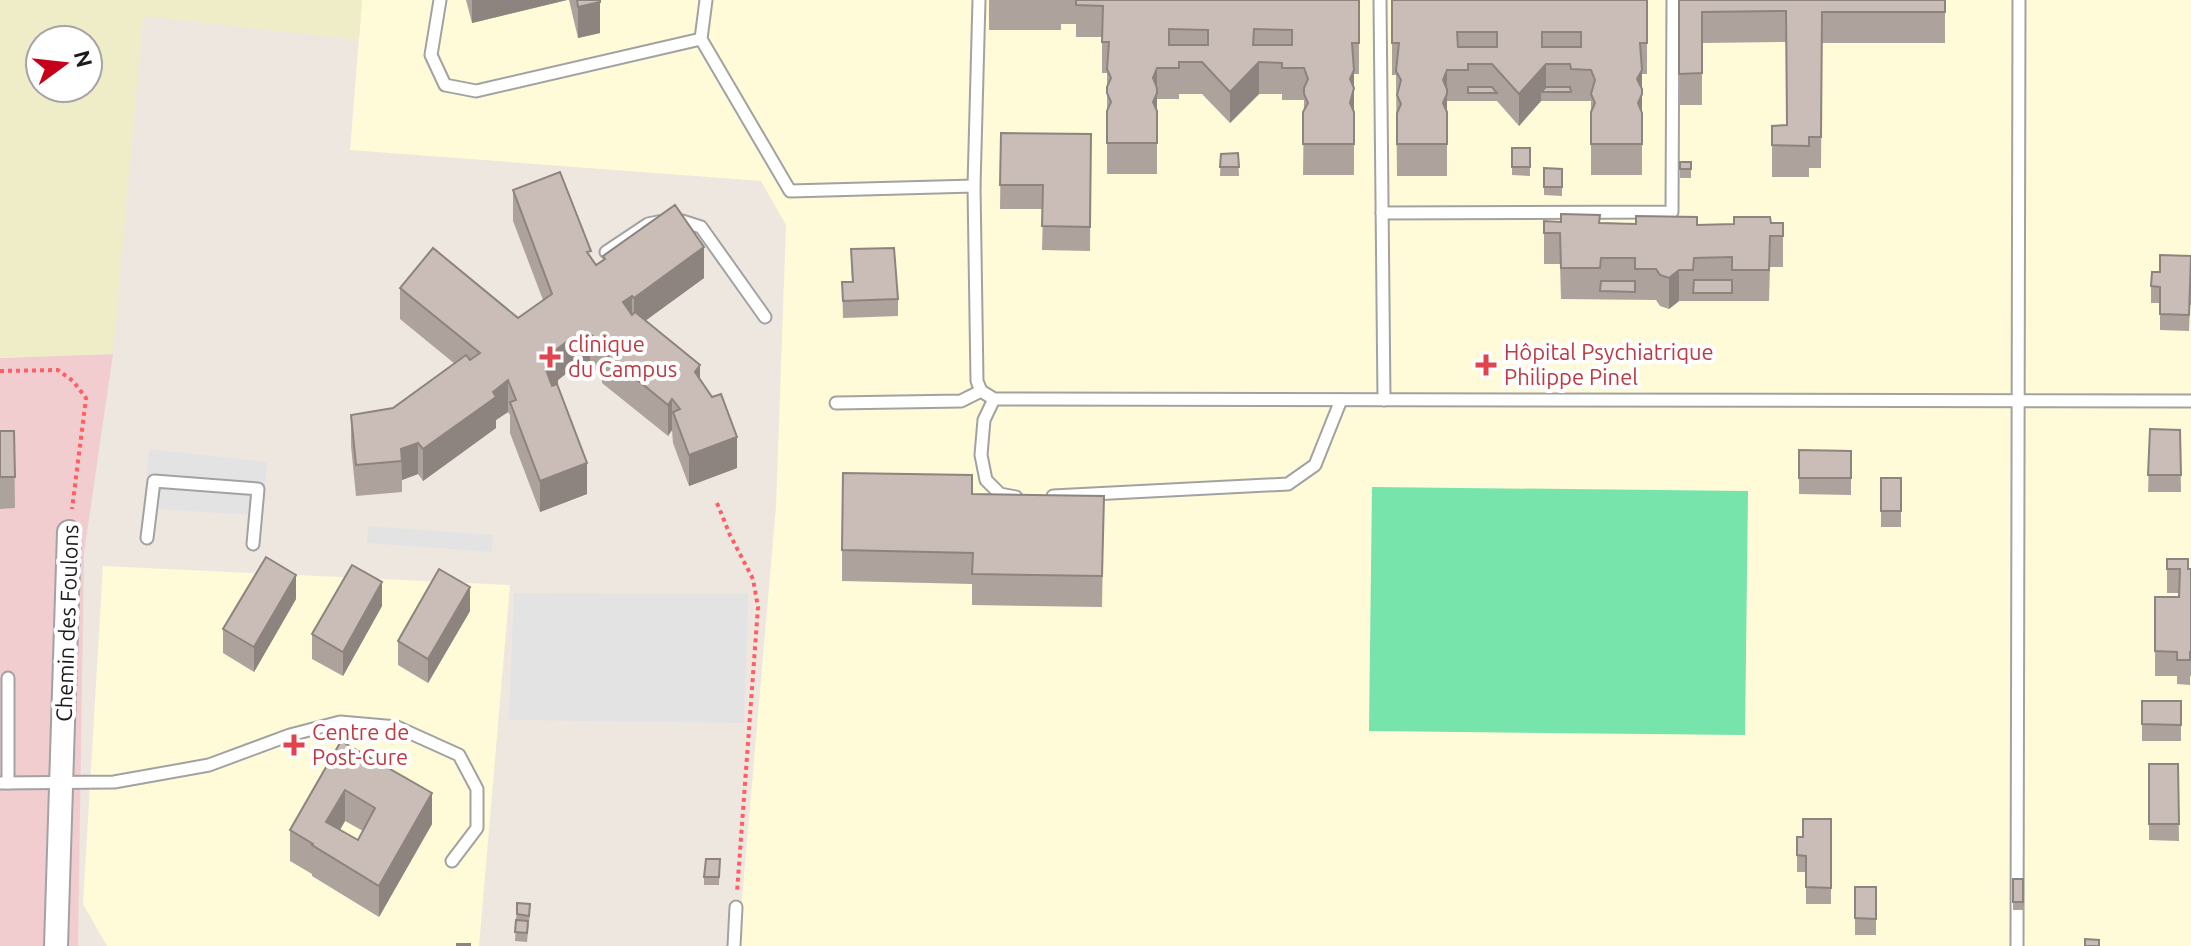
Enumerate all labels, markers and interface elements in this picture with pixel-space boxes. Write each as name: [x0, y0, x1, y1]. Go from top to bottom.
north arrow: [24, 24, 104, 104]
text: N: [70, 48, 98, 70]
place label: clinique du Campus: [568, 331, 677, 381]
place label: Hôpital Psychiatrique Philippe Pinel: [1504, 339, 1714, 389]
marker: clinique du Campus: [539, 346, 561, 368]
marker: Hôpital Psychiatrique Philippe Pinel: [1475, 354, 1497, 376]
street label: Chemin des Foulons: [51, 524, 82, 722]
place label: Centre de Post-Cure: [312, 719, 409, 769]
marker: Centre de Post-Cure: [283, 734, 305, 756]

